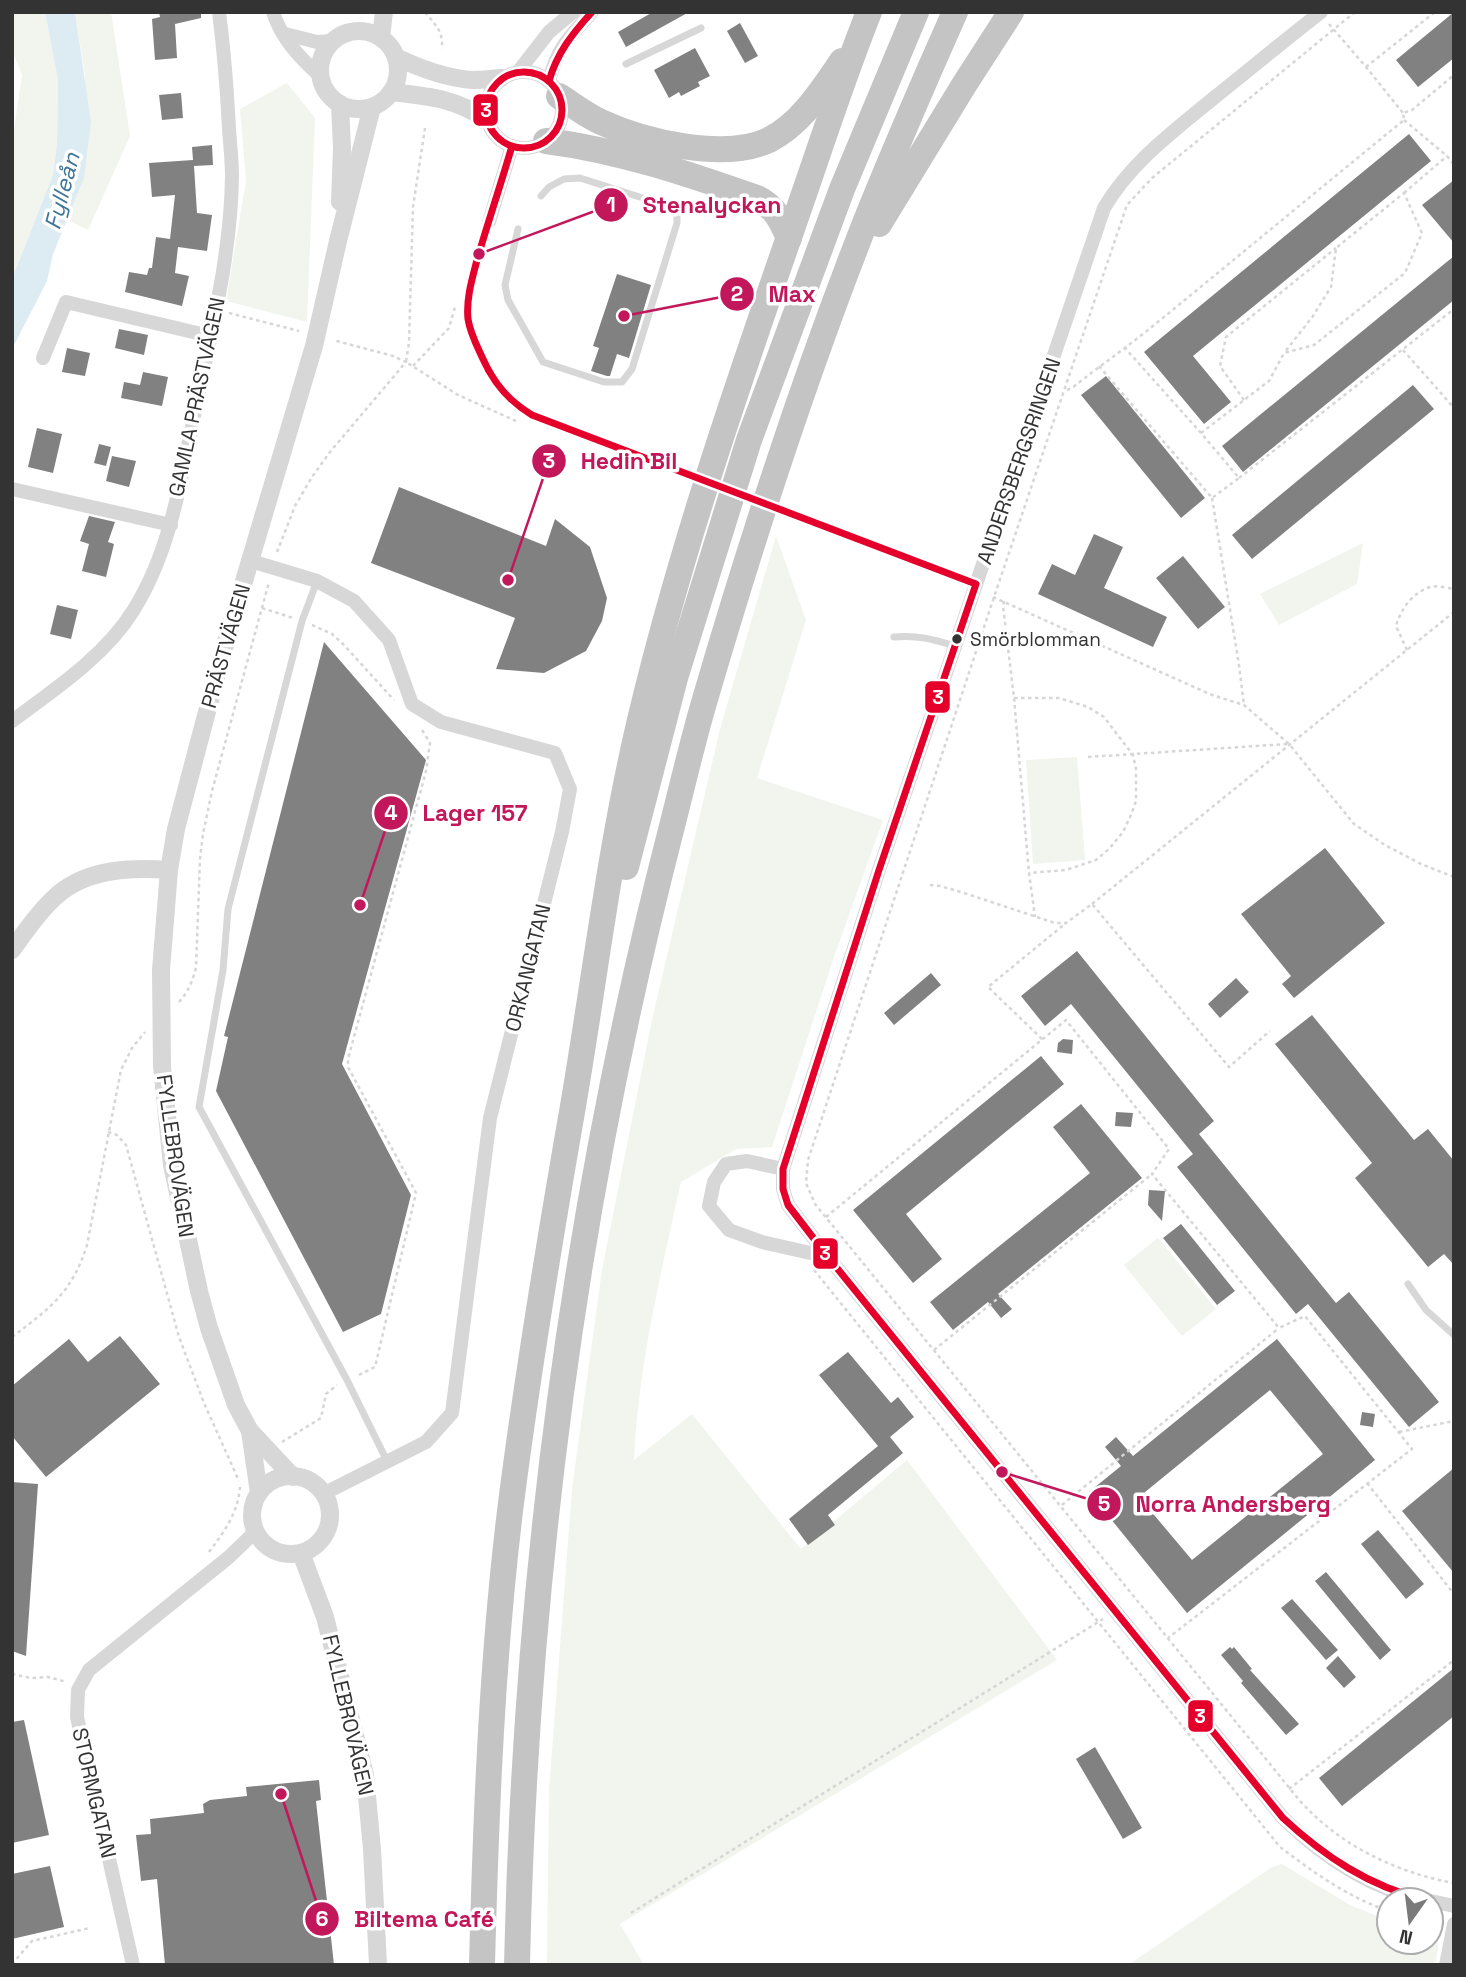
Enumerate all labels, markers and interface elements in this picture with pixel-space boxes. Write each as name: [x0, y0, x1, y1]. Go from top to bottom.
line badge: 3: [472, 93, 499, 127]
text: 3: [480, 98, 492, 123]
water label: Fylleån: [37, 148, 87, 233]
callout: Stenalyckan: [594, 183, 795, 227]
text: Stenalyckan: [643, 190, 781, 220]
text: 1: [606, 191, 616, 218]
callout: Max: [719, 272, 830, 316]
text: Max: [768, 279, 816, 309]
text: 2: [731, 280, 743, 307]
street label: GAMLA PRÄSTVÄGEN: [162, 295, 231, 499]
street label: ANDERSBERGSRINGEN: [971, 354, 1067, 568]
callout: Hedin Bil: [532, 439, 691, 483]
text: Hedin Bil: [581, 446, 677, 476]
text: 3: [543, 447, 555, 474]
street label: PRÄSTVÄGEN: [195, 581, 256, 711]
place label: Smörblomman: [970, 627, 1101, 652]
marker: Smörblomman: [950, 632, 964, 646]
line badge: 3: [924, 680, 951, 714]
text: 3: [932, 685, 944, 710]
callout: Lager 157: [374, 791, 542, 835]
text: Lager 157: [422, 798, 528, 828]
text: 4: [384, 799, 398, 826]
street label: ORKANGATAN: [499, 901, 556, 1035]
street label: FYLLEBROVÄGEN: [151, 1073, 200, 1239]
line badge: 3: [812, 1237, 839, 1270]
text: 3: [819, 1241, 831, 1266]
callout: Norra Andersberg: [1086, 1482, 1345, 1526]
text: Norra Andersberg: [1135, 1489, 1331, 1519]
text: 5: [1098, 1490, 1110, 1517]
street label: FYLLEBROVÄGEN: [317, 1632, 380, 1798]
line badge: 3: [1187, 1699, 1214, 1733]
text: 3: [1194, 1704, 1206, 1729]
street label: STORMGATAN: [66, 1725, 123, 1861]
north arrow: [1375, 1886, 1445, 1956]
callout: Biltema Café: [305, 1897, 508, 1941]
text: Biltema Café: [354, 1904, 494, 1934]
text: 6: [316, 1905, 329, 1932]
text: N: [1397, 1923, 1415, 1951]

